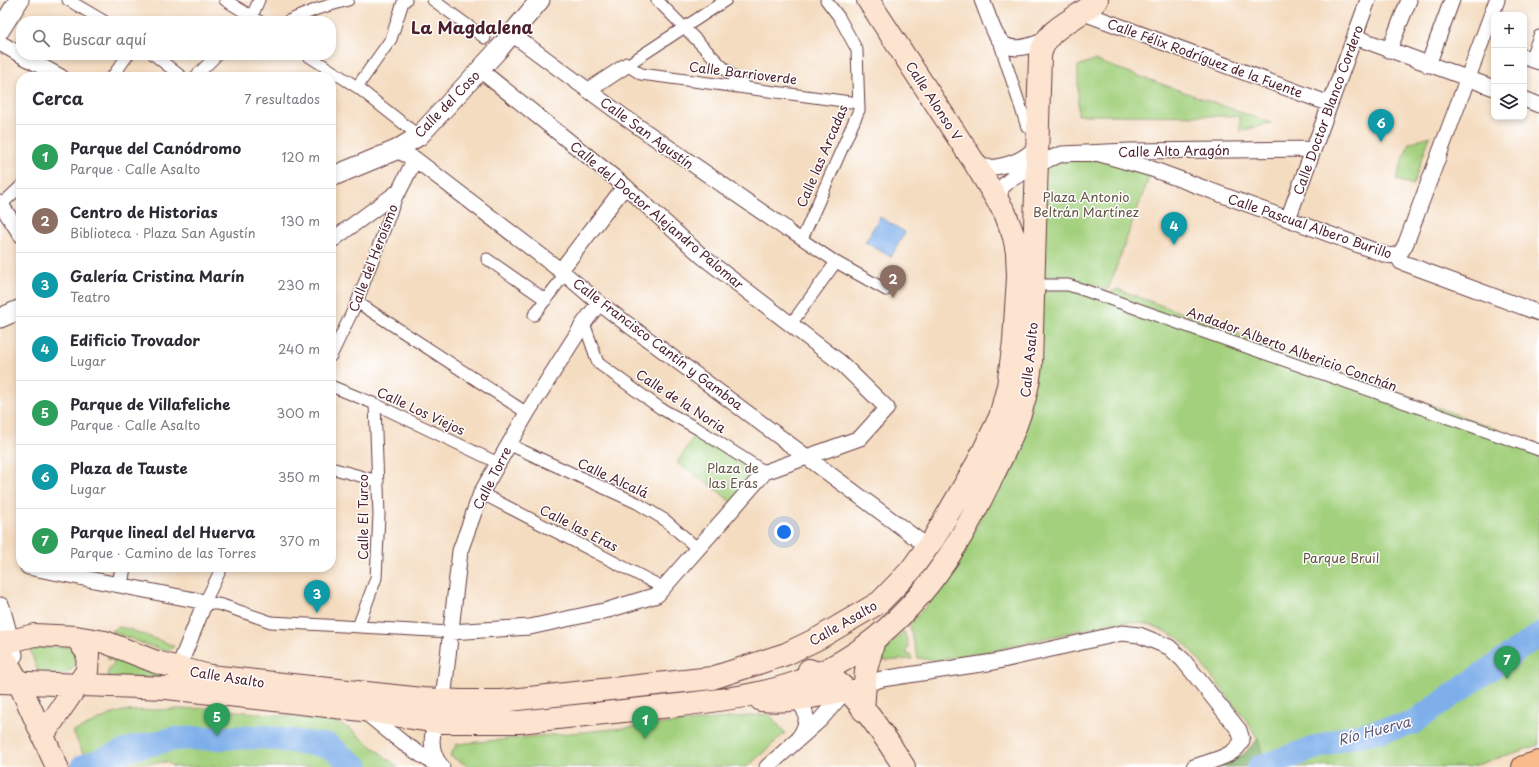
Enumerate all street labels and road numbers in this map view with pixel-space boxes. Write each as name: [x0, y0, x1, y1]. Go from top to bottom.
street label: Calle Félix Rodríguez de la Fuente: [1105, 13, 1305, 102]
street label: Calle Doctor Blanco Cordero: [1288, 22, 1367, 197]
street label: Calle Barrioverde: [688, 56, 798, 89]
street label: Calle Alonso V: [902, 57, 967, 144]
street label: Calle del Coso: [410, 66, 484, 141]
street label: Calle San Agustín: [597, 92, 698, 173]
street label: Calle las Arcadas: [791, 101, 852, 210]
street label: Calle del Doctor Alejandro Palomar: [566, 136, 748, 293]
street label: Calle Alto Aragón: [1118, 140, 1230, 161]
street label: Calle Pascual Albero Burillo: [1226, 188, 1395, 263]
street label: Calle del Heroísmo: [343, 201, 402, 314]
street label: Calle Francisco Cantín y Gamboa: [569, 273, 748, 414]
street label: Andador Alberto Albericio Conchán: [1184, 302, 1400, 396]
street label: Calle Asalto: [1015, 321, 1042, 399]
street label: Calle de la Noria: [632, 364, 731, 437]
street label: Calle Los Viejos: [374, 382, 468, 439]
street label: Calle Torre: [468, 443, 516, 513]
street label: Calle Alcalá: [575, 453, 652, 503]
street label: Calle El Turco: [353, 474, 372, 560]
street label: Calle las Eras: [537, 500, 622, 555]
street label: Calle Asalto: [805, 595, 880, 650]
street label: Calle Asalto: [188, 661, 266, 692]

